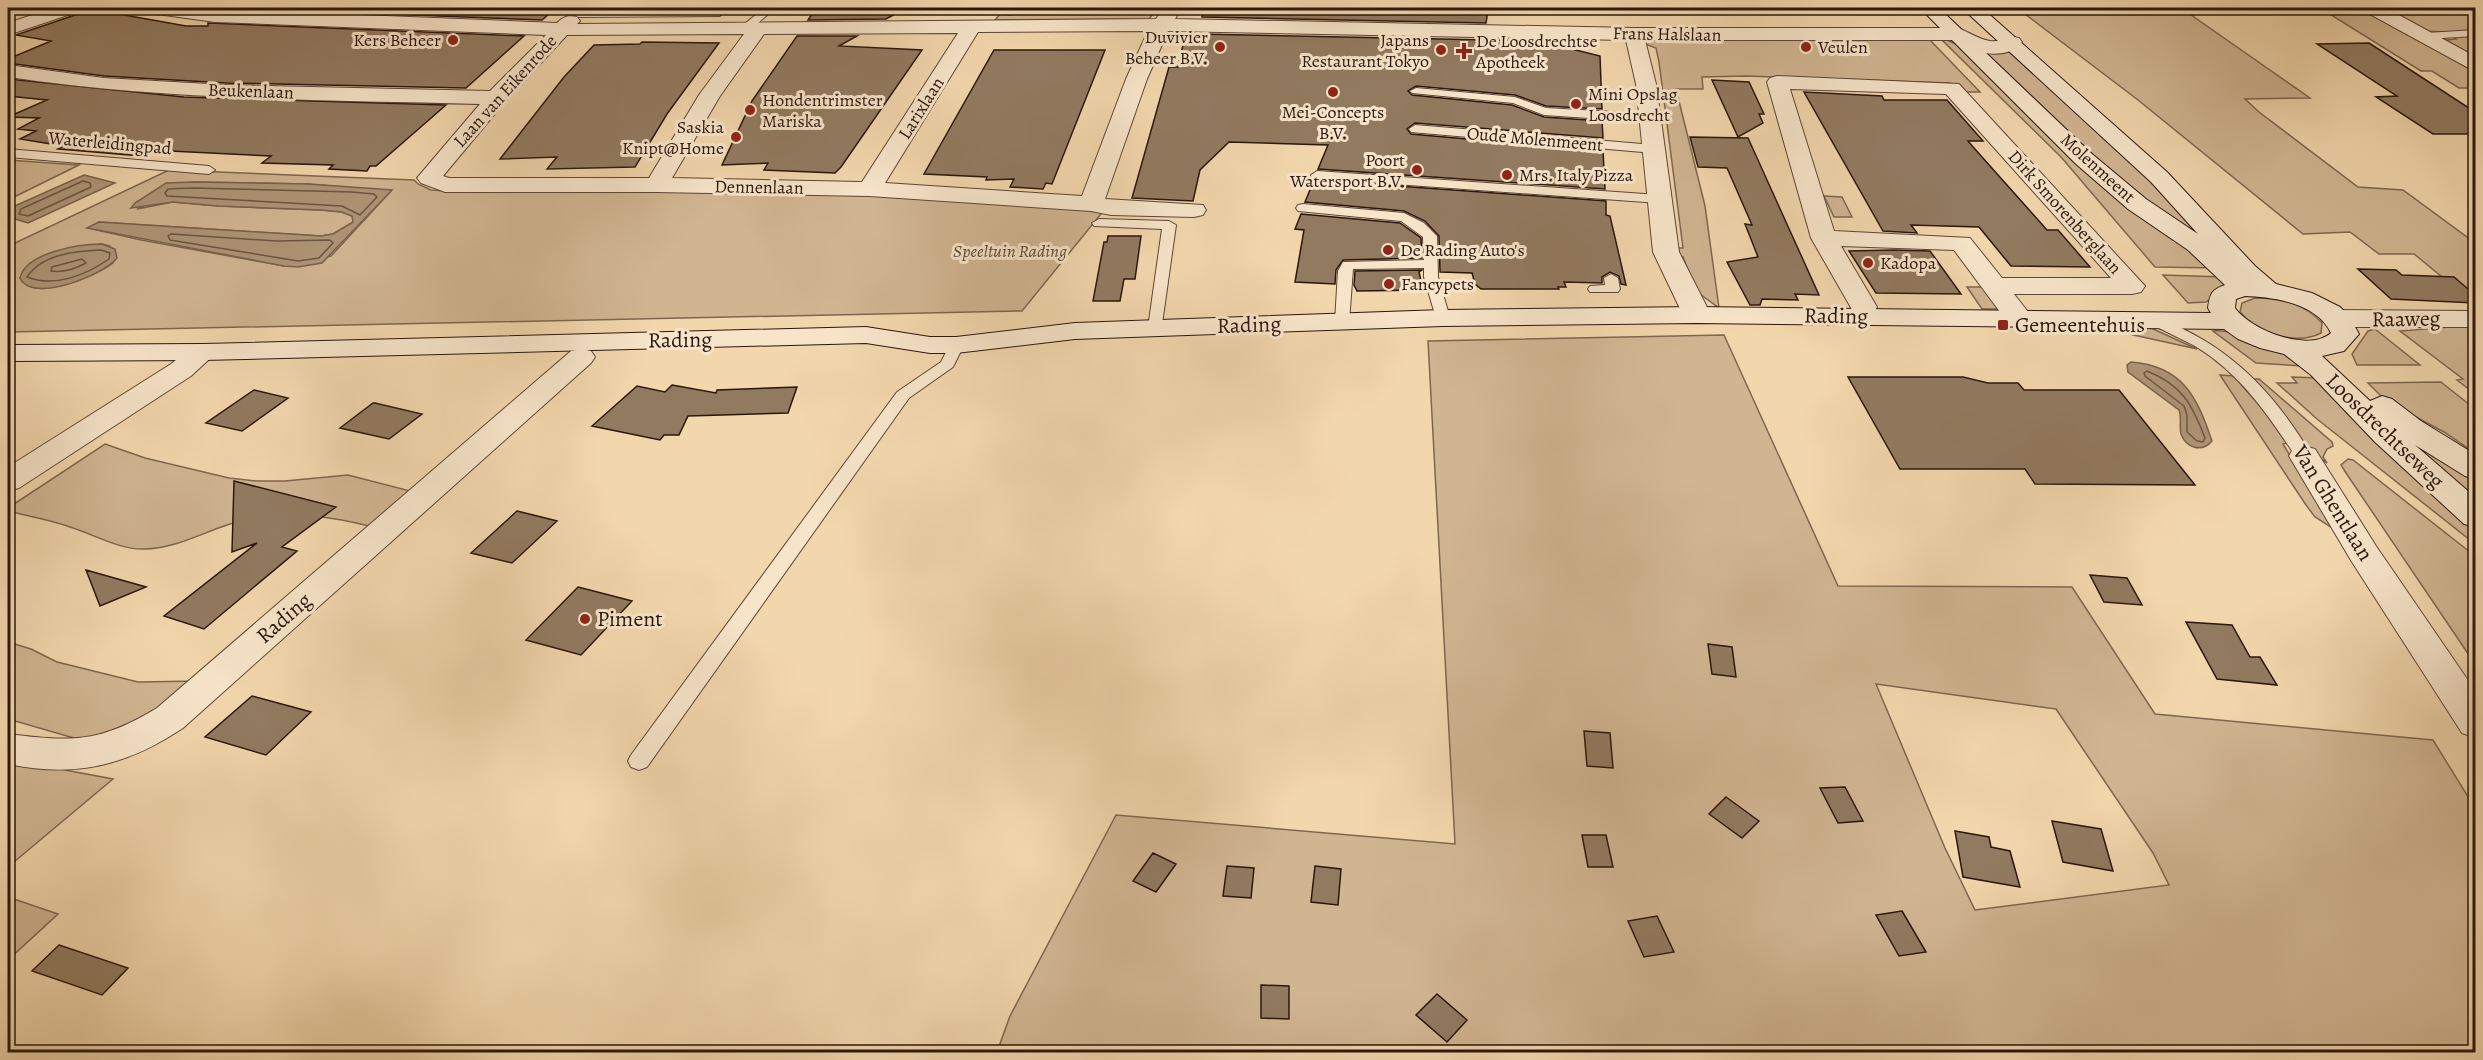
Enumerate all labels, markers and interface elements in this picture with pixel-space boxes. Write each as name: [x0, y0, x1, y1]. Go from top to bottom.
street label: Frans Halslaan: [1612, 21, 1722, 47]
place label: Duvivier Beheer B.V.: [1125, 25, 1208, 70]
place label: Kers Beheer: [353, 28, 441, 52]
place label: Japans Restaurant Tokyo: [1301, 28, 1429, 73]
street label: Laan van Eikenrode: [448, 29, 562, 153]
place label: De Loosdrechtse Apotheek: [1475, 29, 1598, 74]
marker: Kers Beheer: [446, 33, 460, 47]
place label: Veulen: [1817, 35, 1868, 59]
marker: Duvivier Beheer B.V.: [1213, 40, 1227, 54]
marker: Veulen: [1799, 40, 1813, 54]
marker: Japans Restaurant Tokyo: [1434, 43, 1448, 57]
marker: De Loosdrechtse Apotheek: [1457, 44, 1471, 58]
street label: Larixlaan: [893, 72, 950, 144]
street label: Beukenlaan: [208, 78, 294, 104]
place label: Mini Opslag Loosdrecht: [1588, 82, 1678, 127]
marker: Mei-Concepts B.V.: [1326, 85, 1340, 99]
place label: Hondentrimster Mariska: [762, 88, 883, 133]
marker: Mini Opslag Loosdrecht: [1569, 97, 1583, 111]
place label: Mei-Concepts B.V.: [1282, 100, 1384, 145]
marker: Hondentrimster Mariska: [743, 103, 757, 117]
place label: Saskia Knipt@Home: [622, 115, 725, 160]
street label: Oude Molenmeent: [1466, 121, 1604, 157]
street label: Waterleidingpad: [47, 126, 173, 160]
street label: Molenmeent: [2055, 128, 2141, 208]
marker: Saskia Knipt@Home: [729, 130, 743, 144]
street label: Dirk Smorenberglaan: [2003, 145, 2127, 279]
place label: Poort Watersport B.V.: [1289, 148, 1405, 193]
marker: Poort Watersport B.V.: [1410, 163, 1424, 177]
place label: Mrs. Italy Pizza: [1519, 163, 1634, 187]
marker: Mrs. Italy Pizza: [1500, 168, 1514, 182]
street label: Dennenlaan: [714, 174, 804, 200]
place label: De Rading Auto's: [1400, 238, 1525, 262]
park label: Speeltuin Rading: [953, 239, 1067, 263]
marker: De Rading Auto's: [1381, 243, 1395, 257]
place label: Kadopa: [1880, 251, 1937, 275]
marker: Kadopa: [1861, 256, 1875, 270]
place label: Fancypets: [1401, 272, 1474, 296]
marker: Fancypets: [1382, 277, 1396, 291]
street label: Rading: [1804, 300, 1868, 332]
street label: Raaweg: [2371, 303, 2441, 335]
street label: Rading: [1216, 309, 1282, 341]
place label: Gemeentehuis: [2015, 310, 2145, 340]
marker: Gemeentehuis: [1996, 318, 2010, 332]
street label: Rading: [648, 324, 712, 356]
street label: Loosdrechtseweg: [2319, 366, 2451, 496]
street label: Van Ghentlaan: [2285, 438, 2381, 567]
street label: Rading: [250, 586, 318, 650]
place label: Piment: [597, 604, 663, 634]
marker: Piment: [578, 612, 592, 626]

